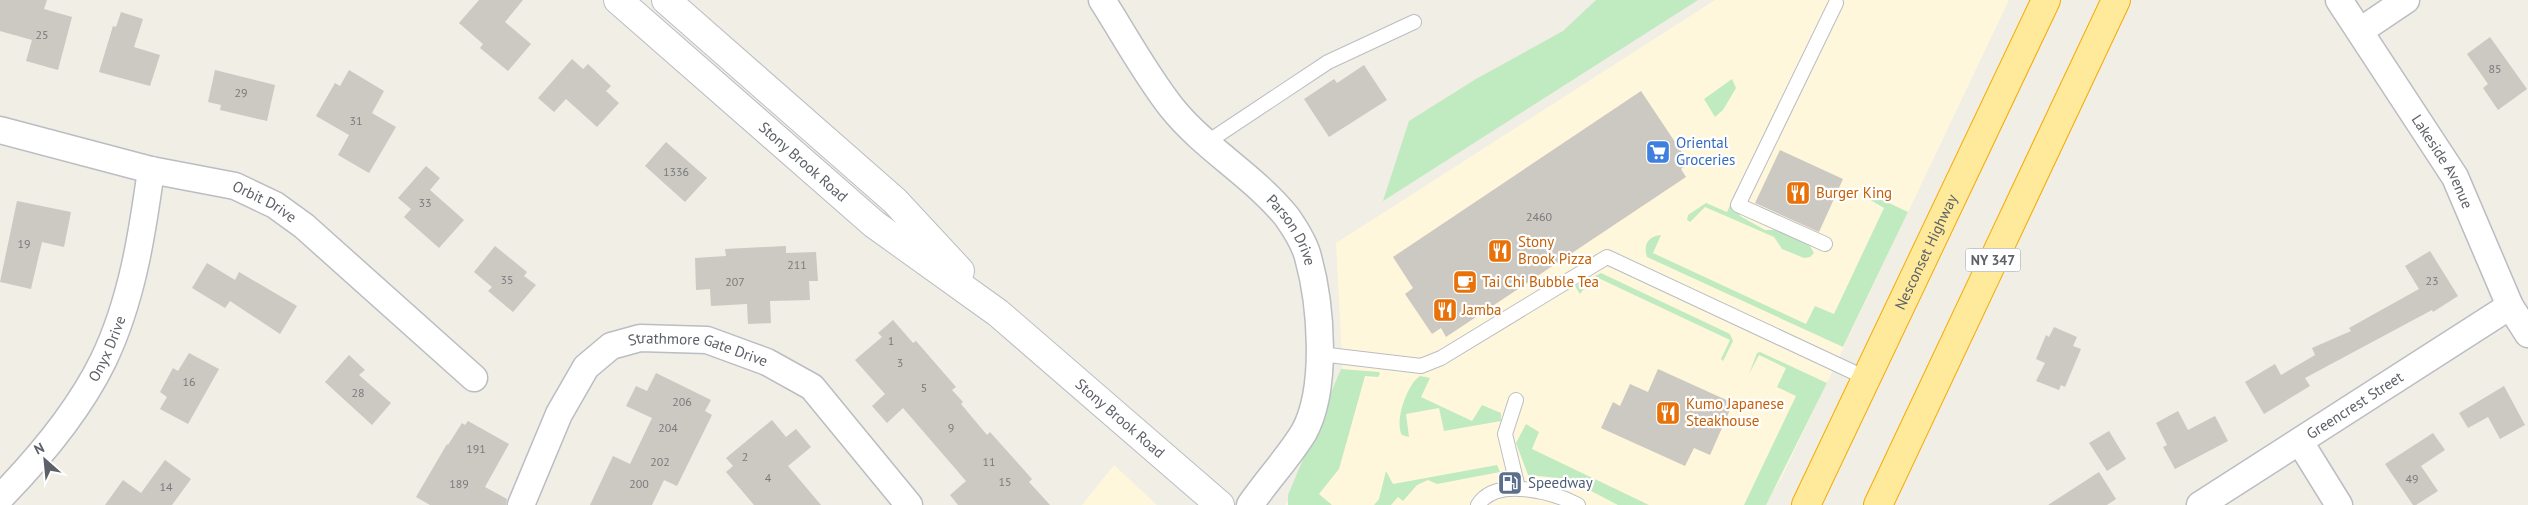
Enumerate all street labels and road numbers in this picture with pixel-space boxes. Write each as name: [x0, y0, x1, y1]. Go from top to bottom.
street label: Lakeside Avenue: [2408, 111, 2477, 211]
street label: Stony Brook Road: [755, 118, 852, 206]
street label: Orbit Drive: [229, 176, 300, 226]
street label: Parson Drive: [1263, 190, 1320, 267]
street label: Nesconset Highway: [1890, 191, 1961, 313]
road number: NY 347: [1966, 248, 2020, 272]
street label: Onyx Drive: [84, 313, 129, 385]
street label: Strathmore Gate Drive: [626, 328, 770, 370]
street label: Greencrest Street: [2303, 367, 2406, 443]
street label: Stony Brook Road: [1072, 374, 1169, 462]

